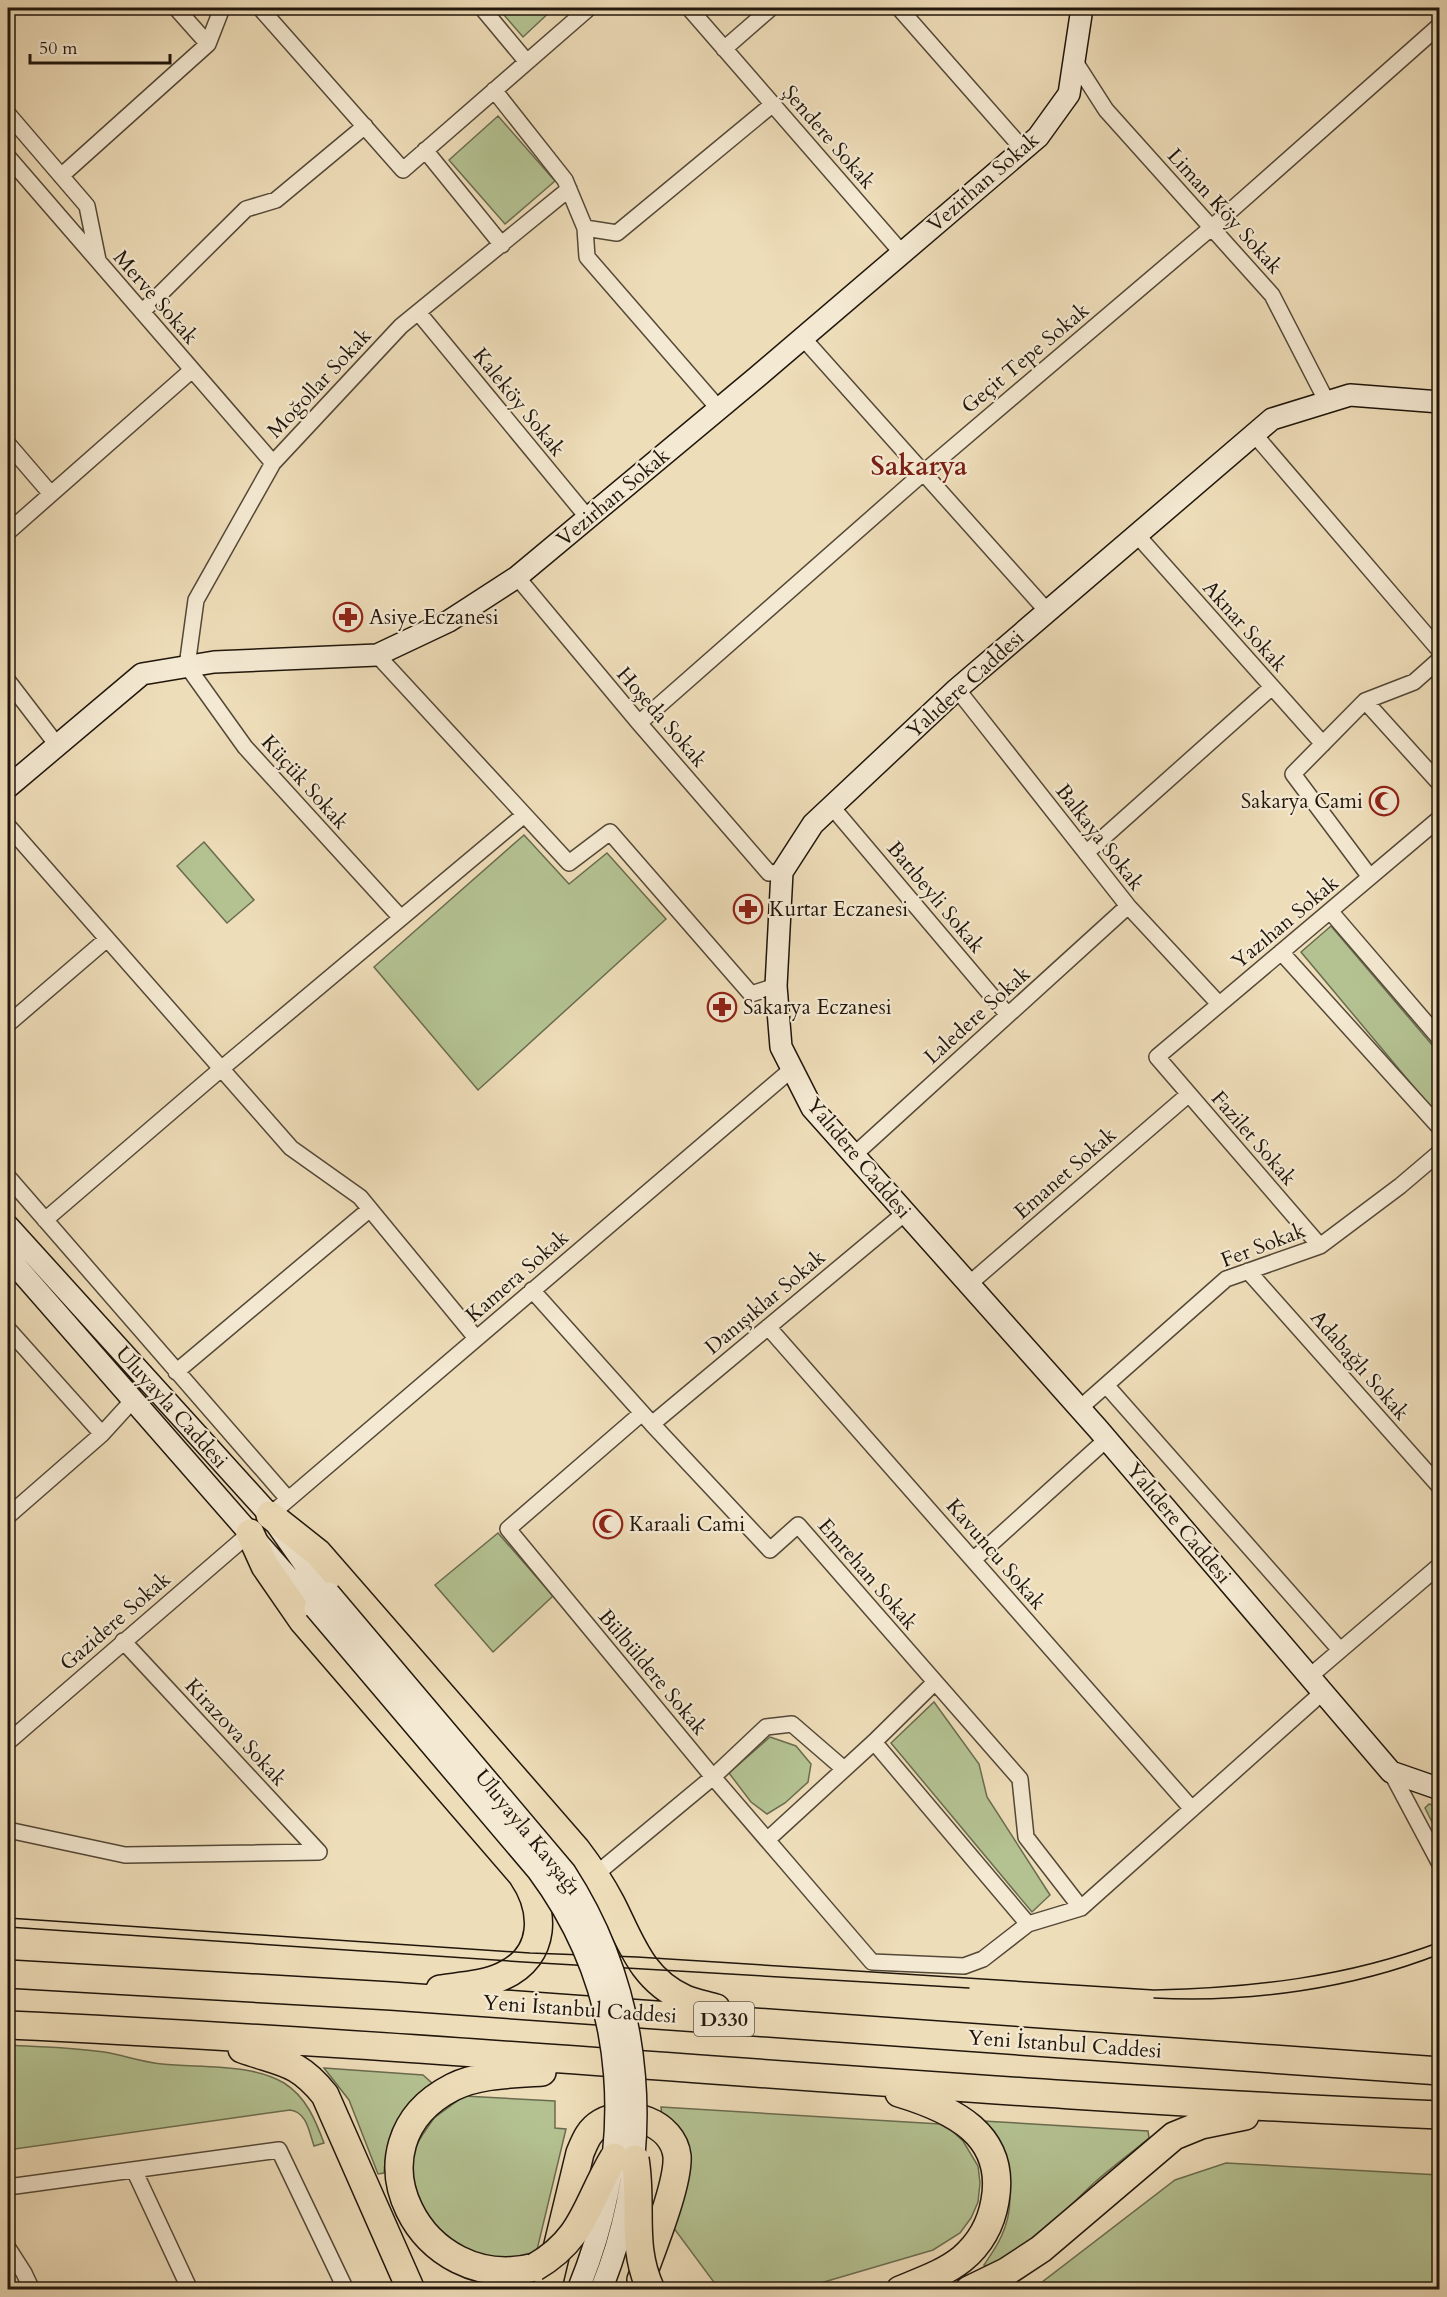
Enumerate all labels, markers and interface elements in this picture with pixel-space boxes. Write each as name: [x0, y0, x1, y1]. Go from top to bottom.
scale bar: [30, 27, 170, 65]
text: 50 m: [39, 36, 78, 61]
street label: Şendere Sokak: [775, 79, 882, 196]
street label: Vezirhan Sokak: [921, 125, 1046, 239]
street label: Liman Köy Sokak: [1160, 142, 1289, 281]
street label: Merve Sokak: [107, 244, 205, 351]
street label: Geçit Tepe Sokak: [955, 296, 1096, 420]
street label: Moğollar Sokak: [261, 321, 378, 445]
street label: Kaleköy Sokak: [466, 342, 572, 463]
street label: Vezirhan Sokak: [551, 441, 677, 553]
district label: Sakarya: [871, 448, 968, 485]
street label: Aknar Sokak: [1196, 574, 1294, 679]
pharmacy icon: Asiye Eczanesi: [332, 601, 364, 633]
place label: Asiye Eczanesi: [369, 603, 499, 632]
street label: Yalıdere Caddesi: [900, 624, 1031, 745]
street label: Hoşeda Sokak: [610, 661, 714, 775]
street label: Küçük Sokak: [254, 729, 356, 837]
street label: Balkaya Sokak: [1049, 778, 1151, 897]
mosque icon: Sakarya Cami: [1368, 785, 1400, 817]
place label: Sakarya Cami: [1241, 787, 1363, 816]
street label: Batıbeyli Sokak: [880, 835, 992, 960]
street label: Yazıhan Sokak: [1226, 868, 1346, 976]
pharmacy icon: Kurtar Eczanesi: [732, 893, 764, 925]
place label: Kurtar Eczanesi: [769, 895, 908, 924]
street label: Laledere Sokak: [918, 959, 1037, 1071]
pharmacy icon: Sakarya Eczanesi: [706, 991, 738, 1023]
place label: Sakarya Eczanesi: [743, 993, 892, 1022]
street label: Fazilet Sokak: [1204, 1085, 1303, 1193]
street label: Yalıdere Caddesi: [799, 1092, 918, 1225]
street label: Emanet Sokak: [1008, 1120, 1123, 1226]
street label: Fer Sokak: [1217, 1216, 1310, 1275]
street label: Kamera Sokak: [460, 1223, 576, 1329]
street label: Danışıklar Sokak: [699, 1243, 832, 1361]
street label: Adabağlı Sokak: [1304, 1304, 1416, 1427]
street label: Uluyayla Caddesi: [109, 1340, 234, 1475]
street label: Yalıdere Caddesi: [1119, 1457, 1238, 1590]
street label: Kavuncu Sokak: [939, 1492, 1053, 1617]
mosque icon: Karaali Cami: [592, 1508, 624, 1540]
place label: Karaali Cami: [629, 1510, 745, 1539]
street label: Emrehan Sokak: [811, 1512, 925, 1637]
street label: Gazidere Sokak: [54, 1565, 177, 1678]
street label: Bülbüldere Sokak: [591, 1603, 714, 1742]
street label: Kirazova Sokak: [178, 1672, 294, 1793]
street label: Uluyayla Kavşağı: [468, 1763, 588, 1902]
street label: Yeni İstanbul Caddesi: [482, 1988, 678, 2031]
road number: D330: [694, 2002, 754, 2036]
street label: Yeni İstanbul Caddesi: [967, 2023, 1163, 2066]

